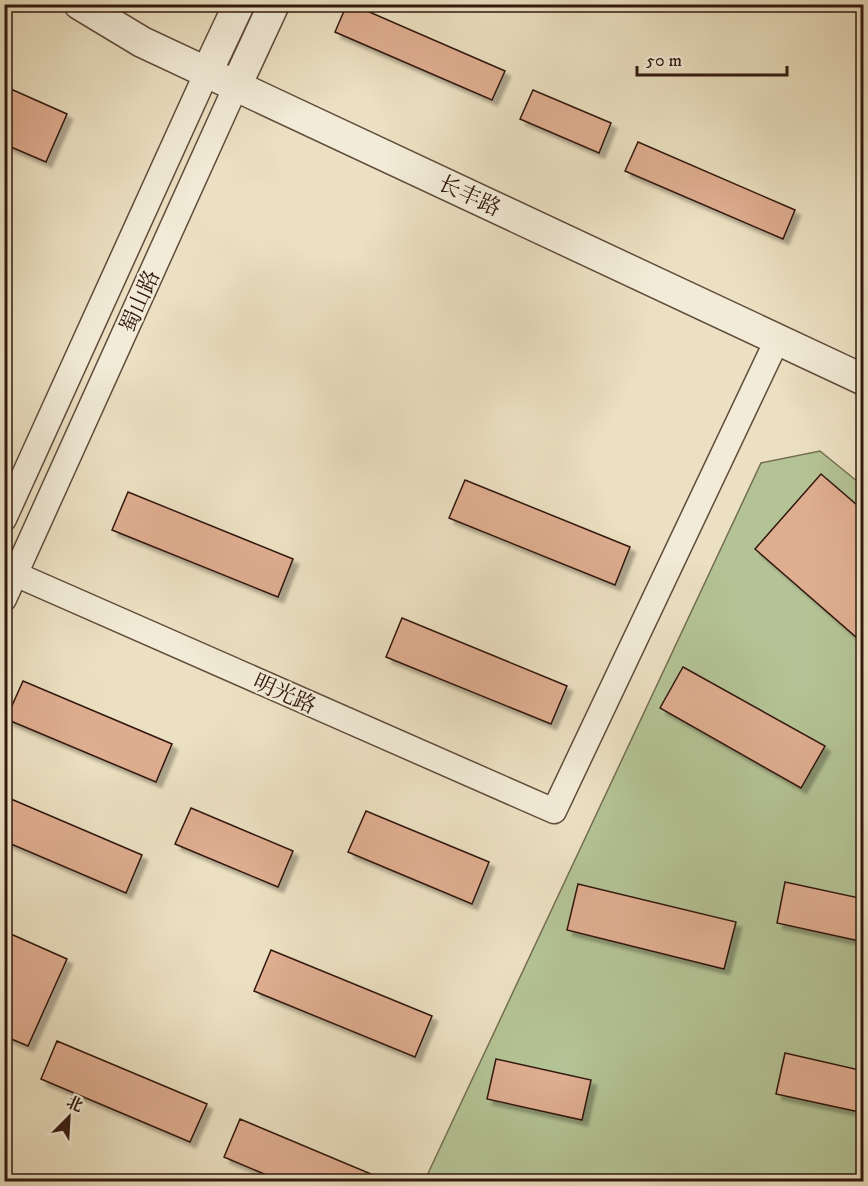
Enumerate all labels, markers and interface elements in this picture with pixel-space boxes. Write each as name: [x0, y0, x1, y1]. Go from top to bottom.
scale bar: [637, 39, 787, 77]
text: 50 m: [646, 50, 682, 72]
street label: 长丰路: [434, 170, 505, 223]
street label: 蜀山路: [115, 266, 166, 337]
street label: 明光路: [249, 669, 320, 720]
north arrow: [39, 1087, 99, 1147]
text: 北: [63, 1092, 86, 1117]

